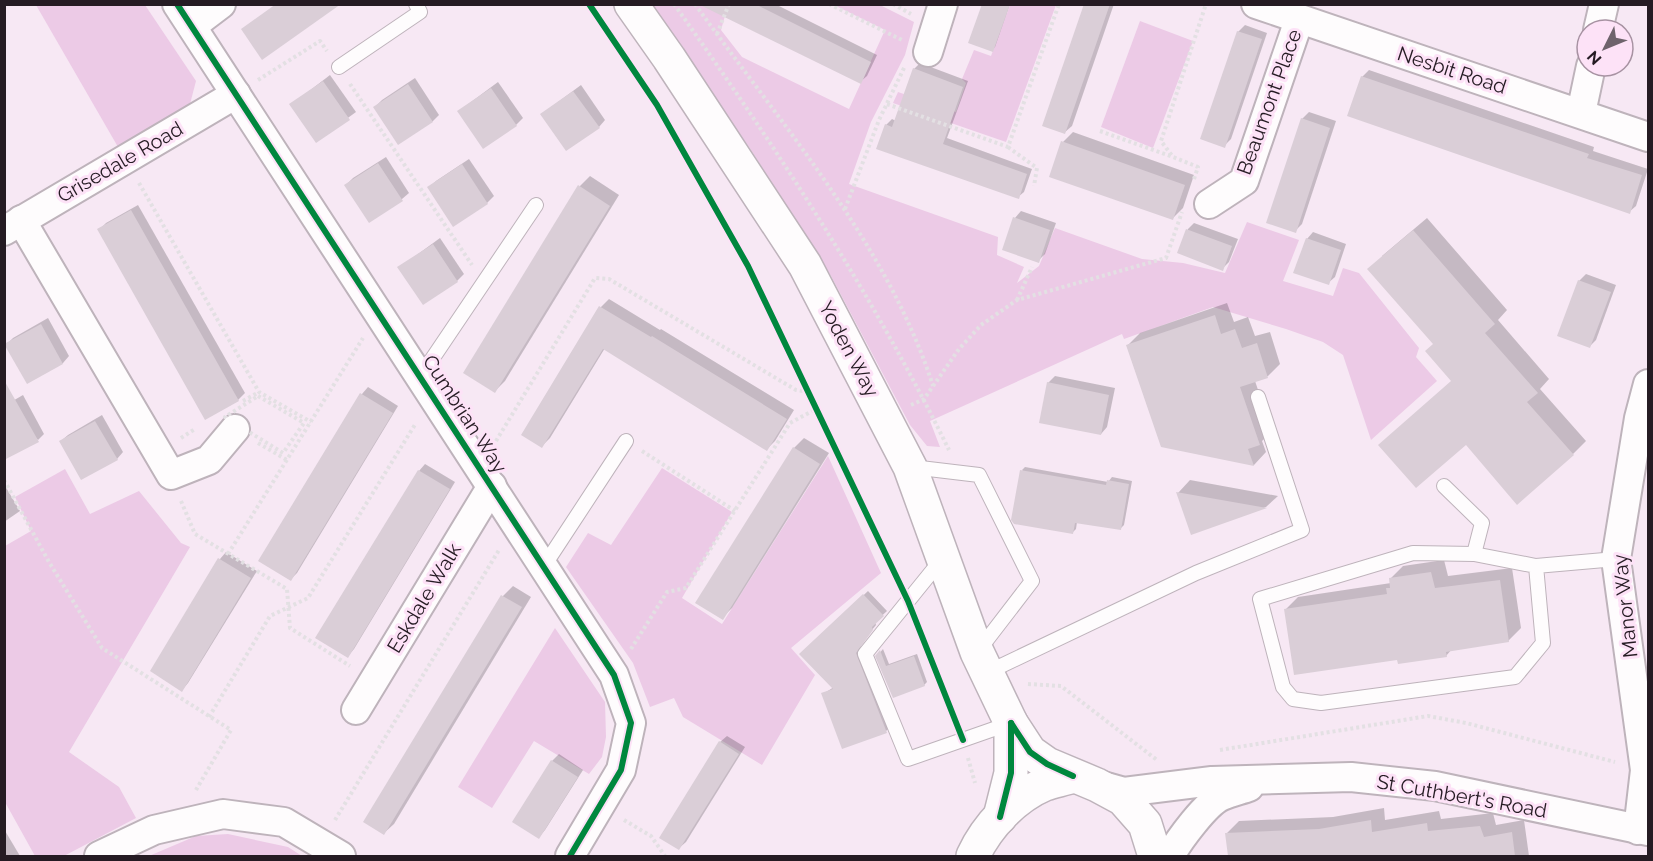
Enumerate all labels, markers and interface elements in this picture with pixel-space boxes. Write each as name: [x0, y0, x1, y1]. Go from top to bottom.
north arrow: [1575, 18, 1635, 78]
street label: Beaumont Place: [1232, 26, 1307, 178]
street label: Nesbit Road: [1394, 41, 1510, 99]
text: N: [1583, 47, 1606, 69]
street label: Grisedale Road: [53, 116, 187, 208]
street label: Yoden Way: [814, 297, 884, 401]
street label: Cumbrian Way: [418, 350, 512, 478]
street label: Eskdale Walk: [382, 539, 466, 657]
street label: Manor Way: [1608, 553, 1642, 659]
street label: St Cuthbert's Road: [1375, 769, 1549, 823]

